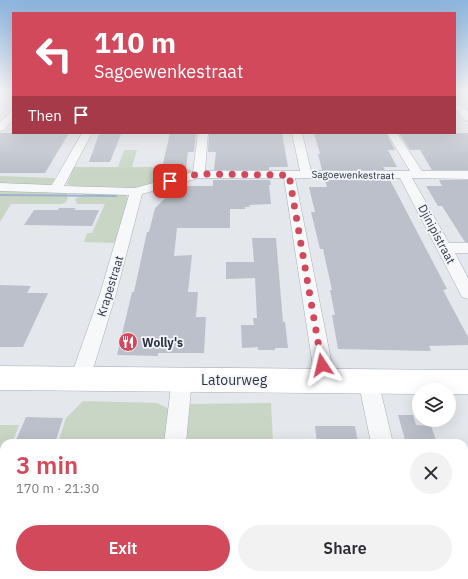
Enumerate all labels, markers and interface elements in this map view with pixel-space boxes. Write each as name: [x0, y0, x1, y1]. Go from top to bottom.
text: 110 m: [94, 24, 176, 61]
icon: left: [28, 28, 80, 80]
text: Sagoewenkestraat: [94, 60, 243, 83]
icon: arrive: [70, 104, 92, 126]
text: Then: [28, 106, 62, 125]
pin: [153, 164, 187, 198]
street label: Sagoewenkestraat: [311, 168, 395, 182]
icon: arrive: [159, 170, 181, 192]
street label: Djinipistraat: [415, 202, 459, 266]
street label: Krapestraat: [94, 254, 126, 318]
restaurant icon: Wolly's: [117, 331, 139, 353]
place label: Wolly's: [142, 335, 183, 350]
position arrow: [301, 344, 343, 386]
street label: Latourweg: [201, 371, 268, 389]
map controls: [412, 383, 456, 427]
button: layers: [412, 383, 456, 427]
text: 3 min: [16, 449, 78, 481]
button: close: [410, 452, 452, 494]
text: 170 m · 21:30: [16, 480, 99, 497]
button: Exit: [16, 525, 230, 571]
button: Share: [238, 525, 452, 571]

